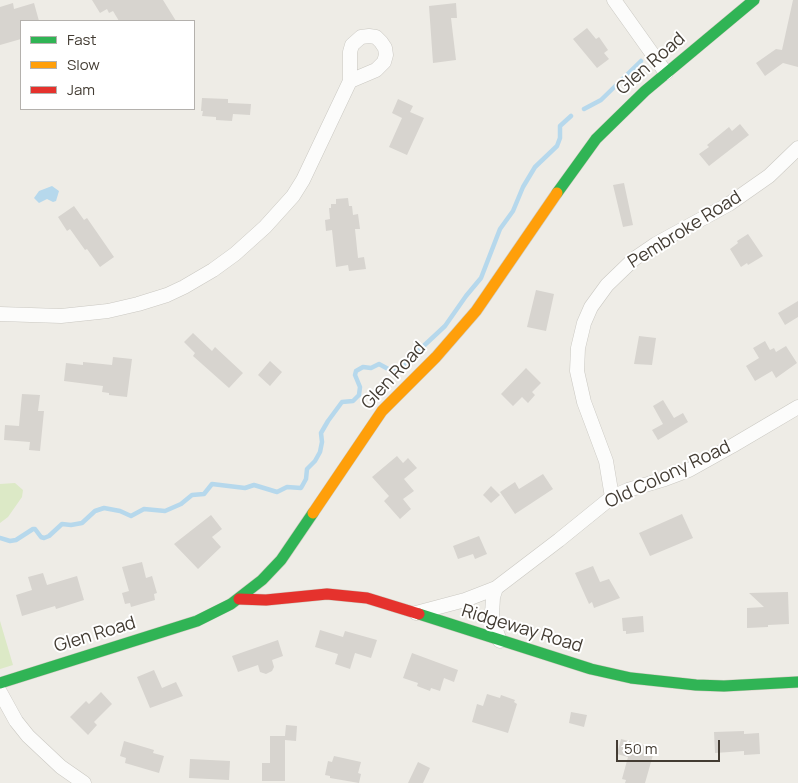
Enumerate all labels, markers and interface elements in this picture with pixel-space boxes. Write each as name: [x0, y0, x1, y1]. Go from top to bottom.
legend: [20, 20, 195, 110]
street label: Glen Road: [612, 28, 690, 100]
text: Fast: [67, 29, 96, 50]
text: Slow: [67, 54, 100, 75]
text: Jam: [67, 79, 95, 100]
street label: Pembroke Road: [624, 187, 746, 273]
street label: Glen Road: [357, 338, 431, 414]
street label: Old Colony Road: [602, 436, 734, 514]
street label: Ridgeway Road: [459, 600, 585, 658]
street label: Glen Road: [52, 612, 138, 658]
scale bar: [618, 730, 722, 762]
text: 50 m: [624, 738, 658, 759]

